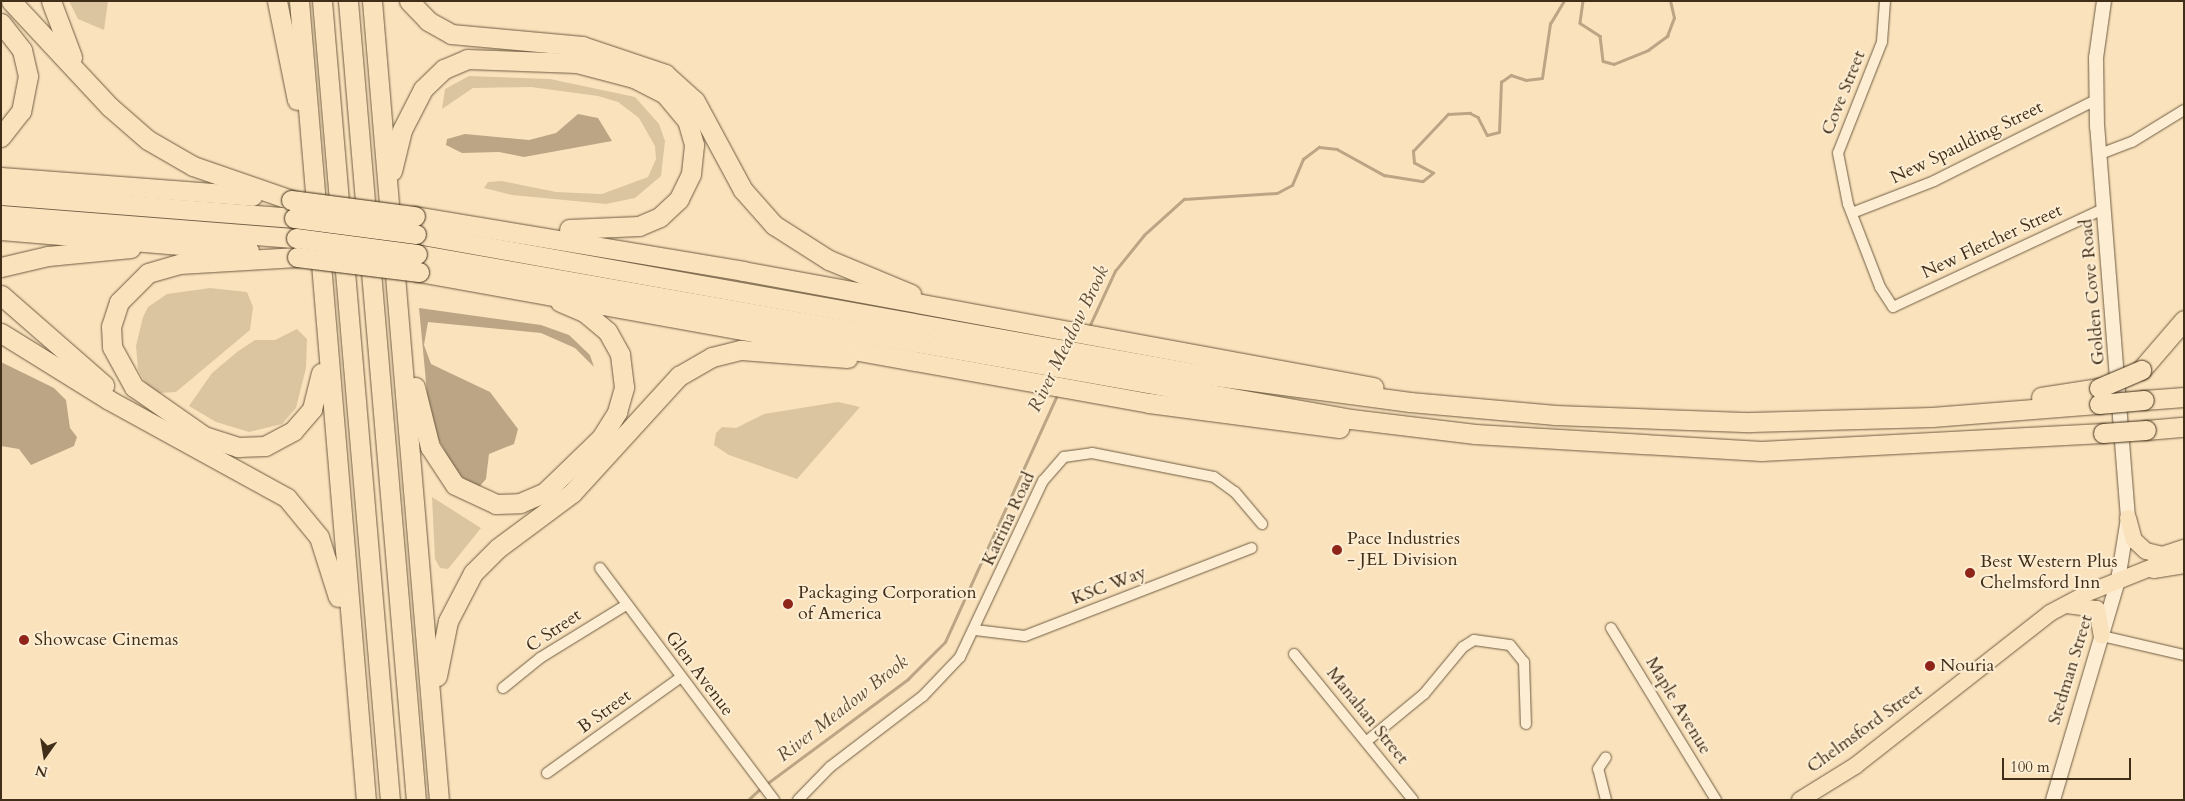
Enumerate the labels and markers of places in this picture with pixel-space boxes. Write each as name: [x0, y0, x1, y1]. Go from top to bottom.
place label: Pace Industries - JEL Division: [1347, 529, 1460, 572]
marker: Pace Industries - JEL Division: [1331, 544, 1343, 556]
place label: Best Western Plus Chelmsford Inn: [1980, 552, 2118, 594]
marker: Best Western Plus Chelmsford Inn: [1964, 567, 1976, 579]
place label: Packaging Corporation of America: [798, 583, 977, 626]
marker: Packaging Corporation of America: [782, 598, 794, 610]
place label: Showcase Cinemas: [34, 629, 178, 651]
marker: Showcase Cinemas: [18, 634, 30, 646]
place label: Nouria: [1940, 655, 1994, 677]
marker: Nouria: [1924, 660, 1936, 672]

